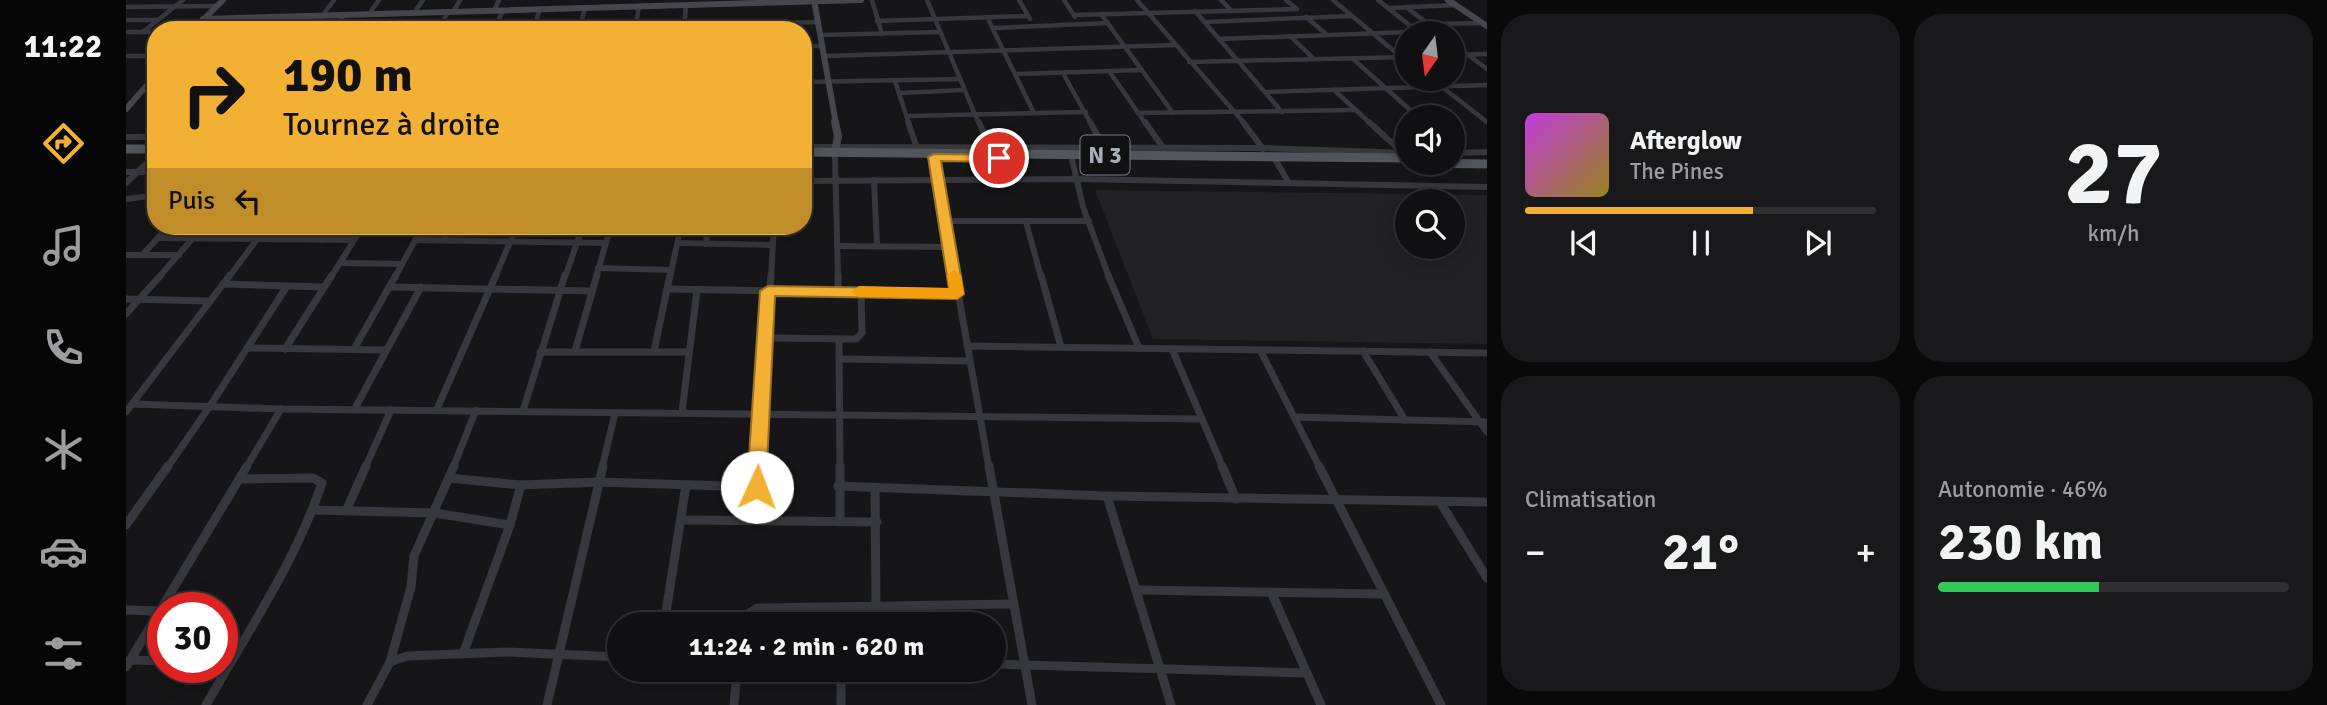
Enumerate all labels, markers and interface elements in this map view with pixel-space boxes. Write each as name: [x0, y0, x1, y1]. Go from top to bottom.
north arrow: [1395, 21, 1465, 91]
map controls: [1395, 21, 1465, 259]
text: 11:22: [24, 27, 102, 66]
text: 190 m: [283, 45, 413, 105]
icon: right: [168, 49, 259, 140]
text: Tournez à droite: [283, 105, 500, 144]
button: sound: [1395, 105, 1465, 175]
text: 27: [2064, 117, 2163, 230]
icon: directions: [39, 119, 88, 168]
text: Afterglow: [1630, 125, 1742, 157]
pin: [969, 128, 1029, 188]
road number: N 3: [1080, 136, 1130, 174]
icon: arrive: [980, 139, 1018, 177]
text: The Pines: [1630, 157, 1724, 186]
icon: left: [229, 182, 267, 220]
text: Puis: [168, 185, 215, 217]
button: search: [1395, 189, 1465, 259]
text: km/h: [2087, 219, 2140, 248]
icon: music: [39, 221, 88, 270]
icon: previous: [1565, 224, 1603, 262]
icon: pause: [1682, 224, 1720, 262]
icon: next: [1799, 224, 1837, 262]
icon: phone: [39, 323, 88, 372]
icon: climate: [39, 425, 88, 474]
position arrow: [720, 450, 794, 524]
text: Autonomie · 46%: [1938, 475, 2108, 504]
text: Climatisation: [1525, 485, 1656, 514]
text: 230 km: [1938, 510, 2103, 574]
text: 21°: [1662, 520, 1739, 584]
icon: car: [39, 527, 88, 576]
text: −: [1525, 529, 1546, 576]
text: +: [1855, 529, 1876, 576]
speed limit sign: 30: [147, 592, 238, 683]
icon: filters: [39, 629, 88, 678]
text: 11:24 · 2 min · 620 m: [689, 631, 924, 663]

